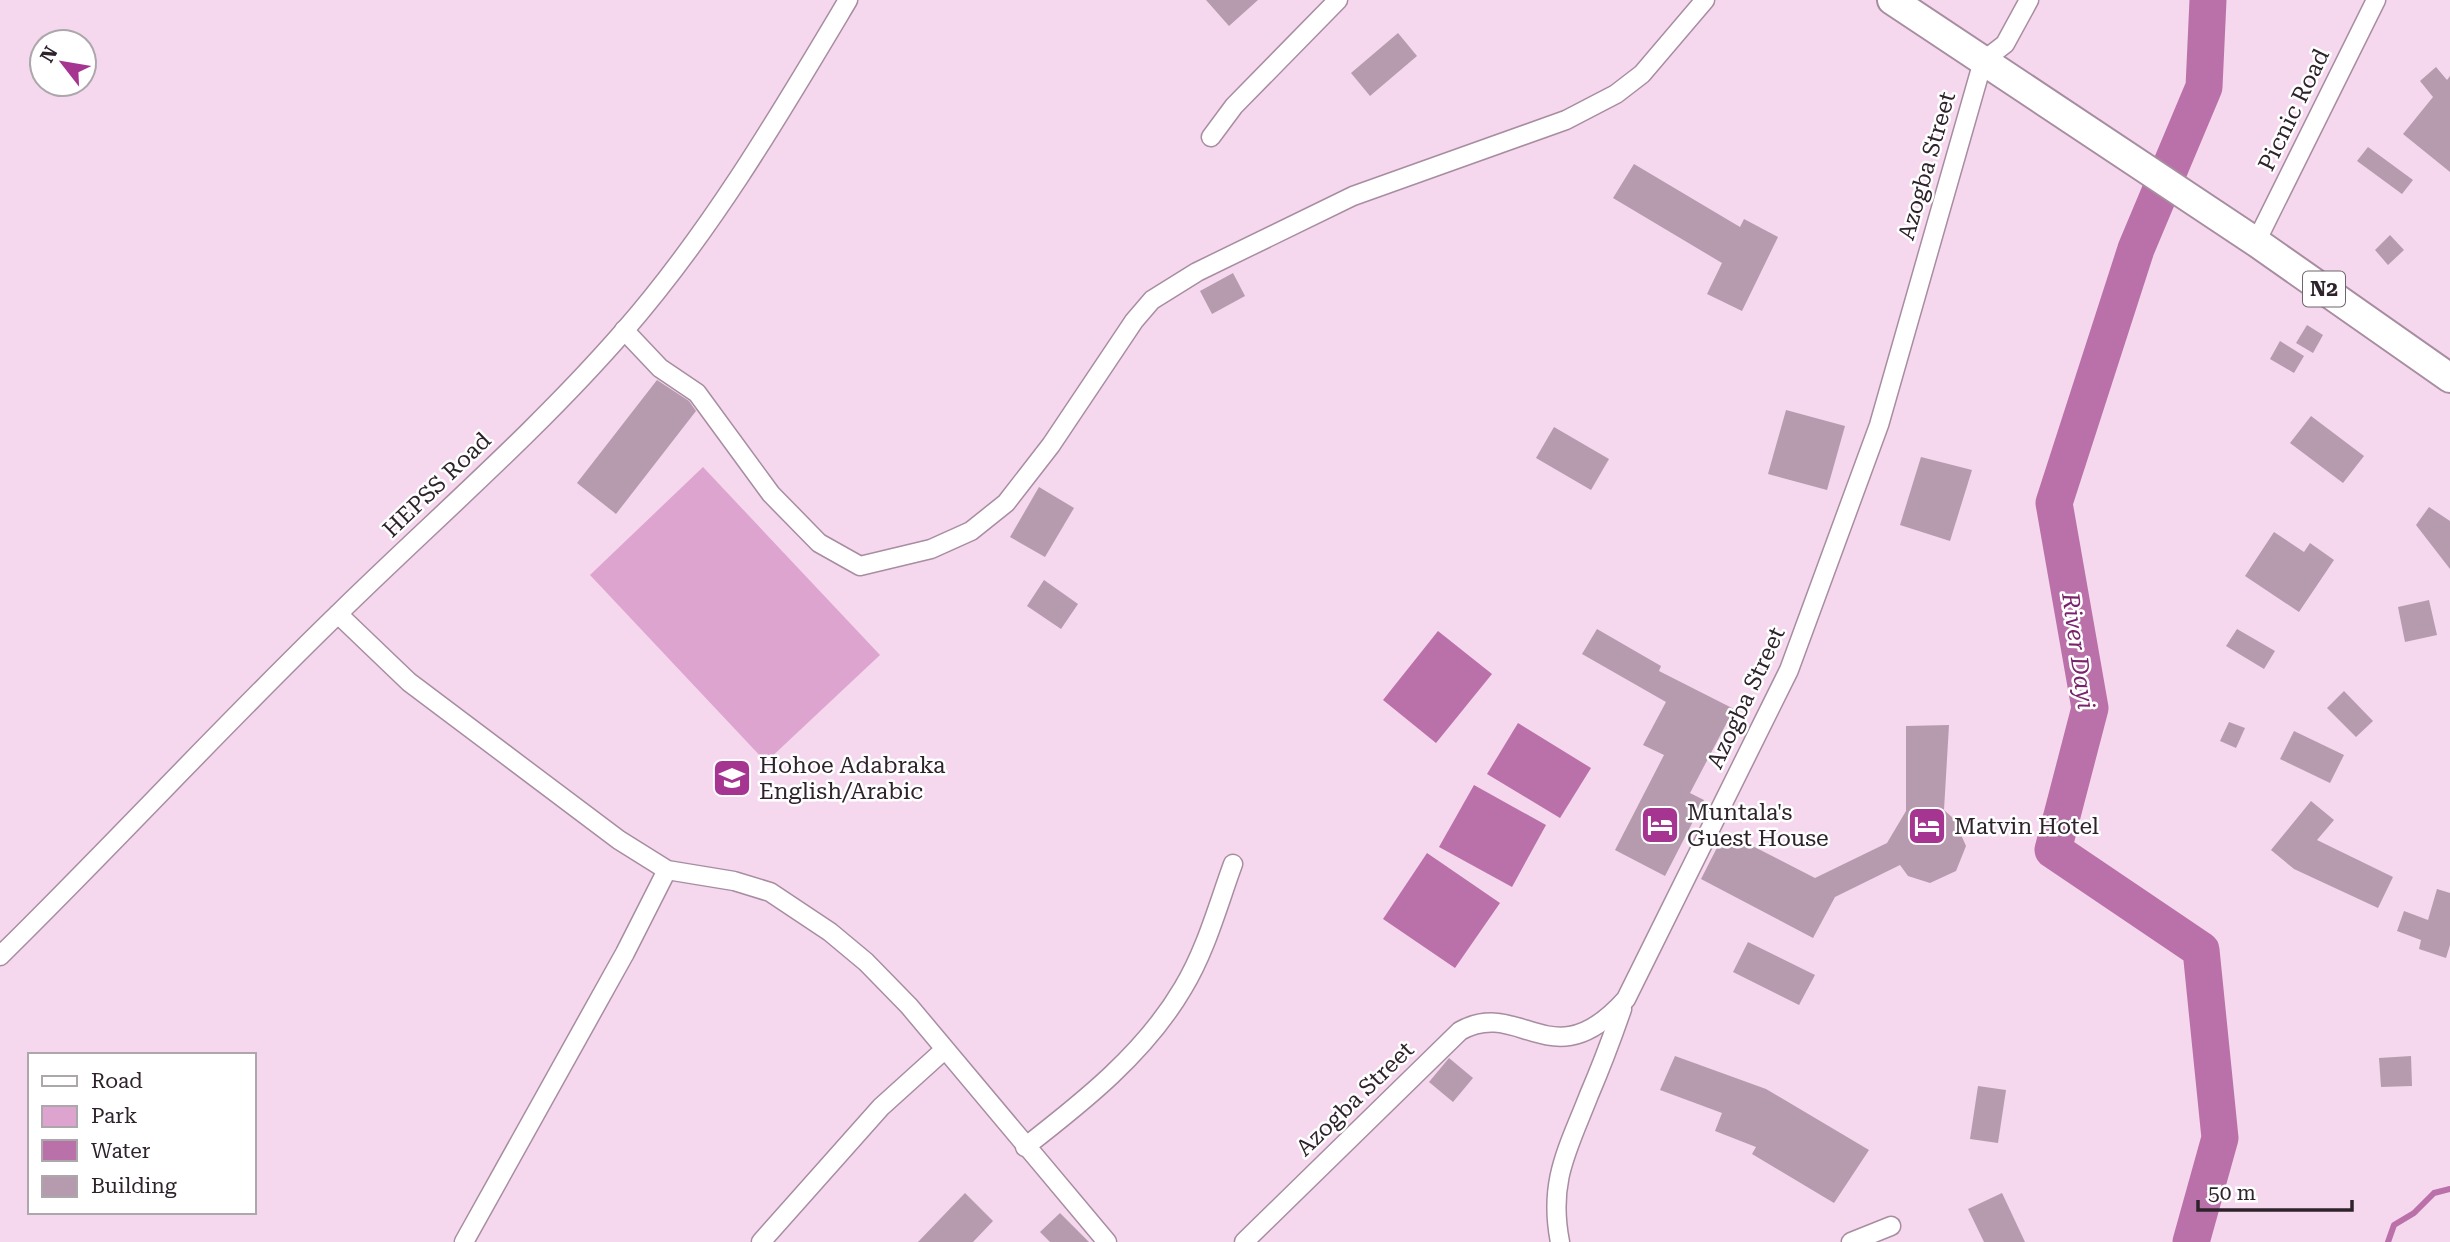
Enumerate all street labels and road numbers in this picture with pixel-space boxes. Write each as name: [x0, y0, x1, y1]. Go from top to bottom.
street label: Picnic Road: [2253, 44, 2335, 175]
street label: Azogba Street: [1893, 88, 1961, 243]
road number: N2: [2303, 272, 2345, 306]
street label: HEPSS Road: [377, 427, 497, 543]
street label: Azogba Street: [1701, 623, 1791, 773]
street label: Azogba Street: [1291, 1036, 1420, 1162]

